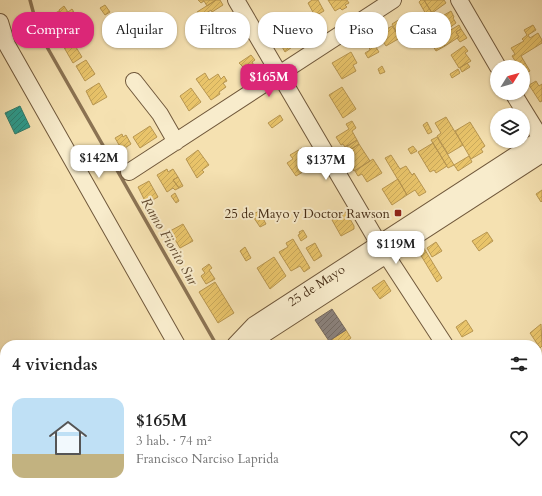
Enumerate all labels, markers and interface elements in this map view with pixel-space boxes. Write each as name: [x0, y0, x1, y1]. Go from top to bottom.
chip: Comprar: [12, 12, 94, 48]
chip: Alquilar: [102, 12, 177, 48]
chip: Filtros: [185, 12, 250, 48]
chip: Nuevo: [258, 12, 327, 48]
chip: Piso: [335, 12, 388, 48]
chip: Casa: [396, 12, 451, 48]
north arrow: [490, 60, 530, 100]
map controls: [490, 60, 530, 148]
pin: $165M: [241, 64, 297, 98]
text: $165M: [249, 68, 289, 86]
button: layers: [490, 108, 530, 148]
pin: $142M: [71, 145, 127, 179]
pin: $137M: [298, 147, 354, 181]
text: $142M: [79, 149, 119, 167]
text: $137M: [306, 151, 346, 169]
water label: Ramo Fiorito Sur: [137, 194, 203, 289]
place label: 25 de Mayo y Doctor Rawson: [225, 205, 391, 223]
marker: 25 de Mayo y Doctor Rawson: [393, 208, 403, 218]
pin: $119M: [368, 231, 424, 265]
text: $119M: [376, 235, 416, 253]
street label: 25 de Mayo: [284, 261, 349, 311]
text: 4 viviendas: [12, 353, 98, 376]
icon: filters: [508, 353, 530, 375]
text: $165M: [136, 409, 187, 432]
icon: home: [44, 414, 92, 462]
icon: heart: [508, 427, 530, 449]
text: 3 hab. · 74 m²: [136, 432, 212, 450]
text: Francisco Narciso Laprida: [136, 450, 279, 468]

